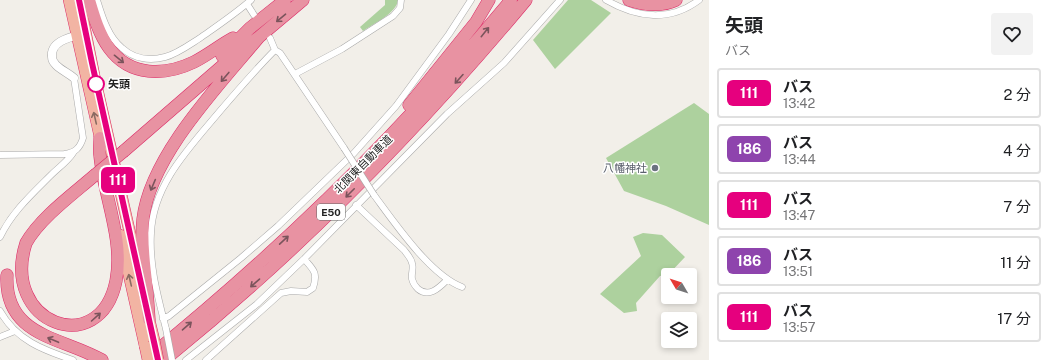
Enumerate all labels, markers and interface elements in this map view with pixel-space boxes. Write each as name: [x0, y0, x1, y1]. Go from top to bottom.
button: heart: [991, 13, 1033, 55]
one-way arrow: [276, 14, 286, 23]
text: 矢頭: [725, 14, 763, 36]
one-way arrow: [480, 26, 489, 37]
text: バス: [725, 43, 751, 58]
one-way arrow: [114, 54, 125, 63]
one-way arrow: [220, 72, 229, 82]
one-way arrow: [454, 74, 463, 84]
marker: 矢頭: [87, 75, 105, 93]
place label: 矢頭: [108, 78, 130, 90]
text: バス: [783, 78, 813, 95]
text: 111: [740, 85, 758, 101]
text: 2 分: [1003, 86, 1031, 103]
text: 13:42: [783, 96, 815, 111]
one-way arrow: [91, 112, 99, 125]
street label: 北関東自動車道: [332, 133, 394, 195]
text: バス: [783, 134, 813, 151]
text: 186: [737, 141, 761, 157]
text: 4 分: [1003, 142, 1031, 159]
text: 13:44: [783, 152, 816, 167]
place label: 八幡神社: [603, 162, 647, 174]
marker: 八幡神社: [650, 163, 660, 173]
line badge: 111: [95, 167, 141, 193]
text: 111: [109, 172, 127, 188]
one-way arrow: [149, 179, 156, 191]
one-way arrow: [345, 188, 355, 198]
text: バス: [783, 190, 813, 207]
text: 111: [740, 197, 758, 213]
text: 7 分: [1003, 198, 1031, 215]
road number: E50: [317, 204, 345, 220]
text: 13:47: [783, 208, 815, 223]
one-way arrow: [279, 236, 289, 245]
text: バス: [783, 246, 813, 263]
text: 186: [737, 253, 761, 269]
text: 11 分: [1000, 254, 1031, 271]
text: 13:51: [783, 264, 813, 279]
north arrow: [661, 268, 697, 304]
map controls: [661, 268, 697, 348]
one-way arrow: [126, 274, 134, 287]
one-way arrow: [250, 278, 261, 287]
text: バス: [783, 302, 813, 319]
text: 111: [740, 309, 758, 325]
text: 17 分: [997, 310, 1031, 327]
one-way arrow: [91, 312, 101, 322]
button: layers: [661, 312, 697, 348]
text: 13:57: [783, 320, 816, 335]
one-way arrow: [181, 322, 192, 331]
one-way arrow: [47, 336, 59, 343]

